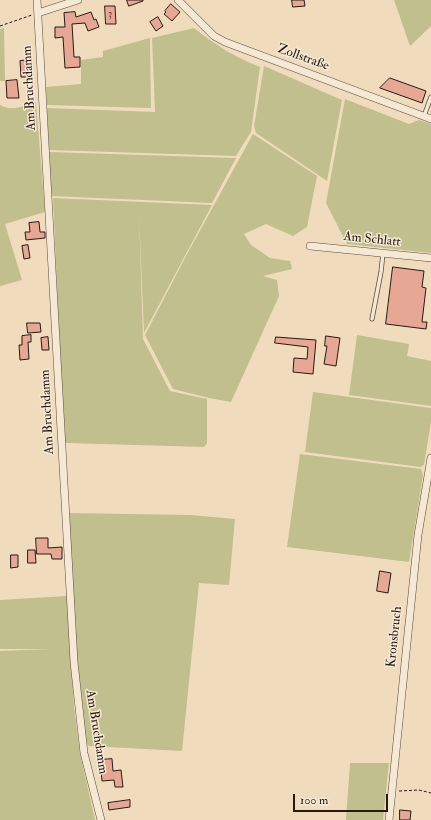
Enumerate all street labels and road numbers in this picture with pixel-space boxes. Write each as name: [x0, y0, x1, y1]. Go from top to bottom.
street label: Zollstraße: [275, 41, 331, 75]
street label: Am Bruchdamm: [20, 45, 40, 131]
street label: Am Schlatt: [343, 229, 401, 251]
street label: Am Bruchdamm: [38, 369, 58, 455]
street label: Kronsbruch: [384, 606, 406, 668]
street label: Am Bruchdamm: [82, 689, 110, 775]

